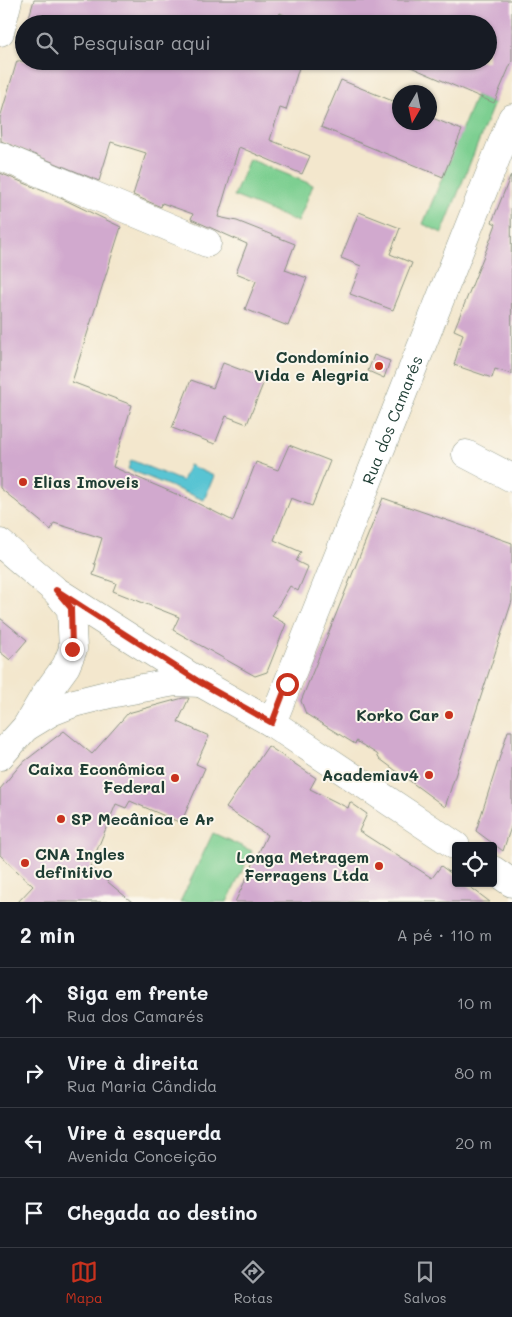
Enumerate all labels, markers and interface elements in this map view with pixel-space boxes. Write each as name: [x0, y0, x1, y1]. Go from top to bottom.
search box: [15, 15, 497, 70]
icon: search: [33, 29, 61, 57]
text: Pesquisar aqui: [73, 30, 211, 55]
north arrow: [392, 85, 437, 130]
place label: Condomínio Vida e Alegria: [254, 346, 369, 385]
street label: Rua dos Camarés: [357, 352, 427, 487]
marker: Condomínio Vida e Alegria: [373, 360, 385, 372]
place label: Elias Imoveis: [33, 471, 139, 492]
marker: Elias Imoveis: [17, 476, 29, 488]
route end: [61, 638, 84, 661]
route start: [276, 673, 299, 696]
place label: Korko Car: [356, 704, 439, 725]
marker: Korko Car: [443, 709, 455, 721]
place label: Caixa Econômica Federal: [28, 758, 165, 797]
place label: Academiav4: [322, 764, 419, 785]
marker: Academiav4: [423, 769, 435, 781]
marker: Caixa Econômica Federal: [169, 772, 181, 784]
place label: SP Mecânica e Ar: [71, 808, 214, 829]
marker: SP Mecânica e Ar: [55, 813, 67, 825]
map controls: [452, 842, 497, 887]
button: locate: [452, 842, 497, 887]
place label: CNA Ingles definitivo: [35, 843, 125, 882]
place label: Longa Metragem Ferragens Ltda: [236, 846, 369, 885]
marker: CNA Ingles definitivo: [19, 857, 31, 869]
marker: Longa Metragem Ferragens Ltda: [373, 860, 385, 872]
text: 2 min: [20, 921, 75, 948]
text: A pé · 110 m: [397, 924, 492, 945]
text: Siga em frente: [67, 980, 208, 1005]
icon: ahead: [20, 989, 48, 1017]
text: 10 m: [457, 992, 492, 1013]
text: Rua dos Camarés: [67, 1005, 204, 1026]
text: Vire à direita: [67, 1050, 199, 1075]
icon: right: [20, 1059, 48, 1087]
text: 80 m: [455, 1062, 492, 1083]
text: Rua Maria Cândida: [67, 1075, 217, 1096]
text: Vire à esquerda: [67, 1120, 222, 1145]
icon: left: [20, 1129, 48, 1157]
text: 20 m: [455, 1132, 492, 1153]
text: Avenida Conceição: [67, 1145, 217, 1166]
icon: arrive: [20, 1199, 48, 1227]
text: Chegada ao destino: [67, 1200, 257, 1225]
tab: Mapa: [66, 1258, 103, 1307]
tab: Rotas: [234, 1258, 273, 1307]
tab: Salvos: [404, 1258, 446, 1307]

